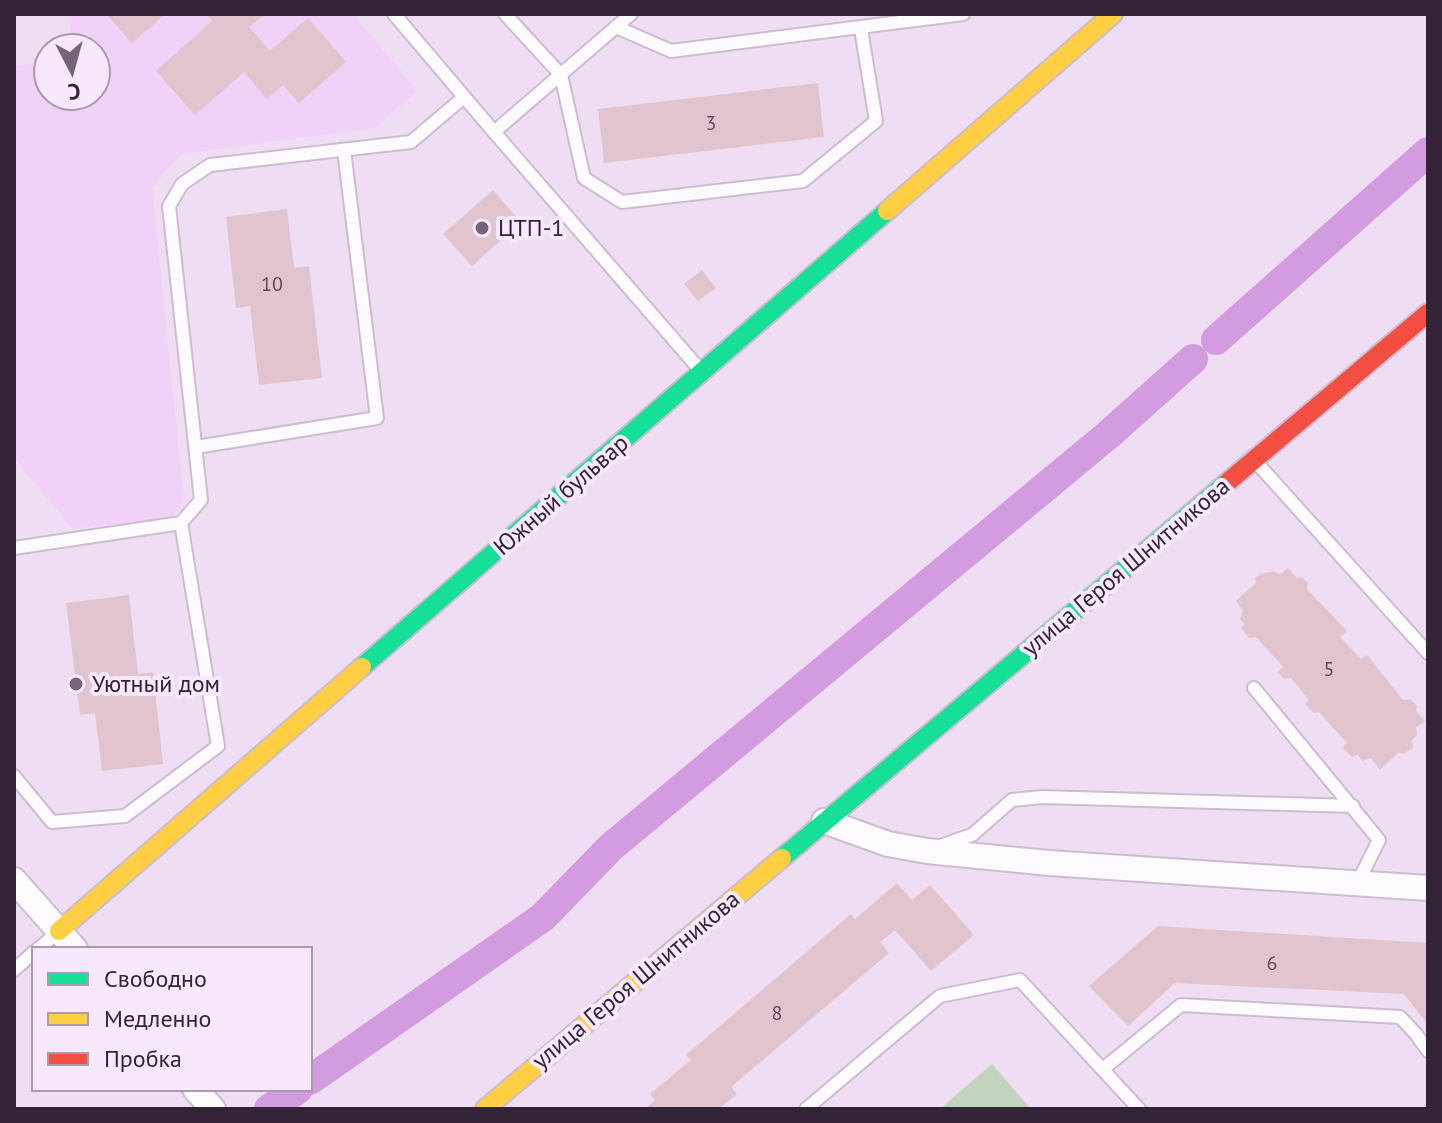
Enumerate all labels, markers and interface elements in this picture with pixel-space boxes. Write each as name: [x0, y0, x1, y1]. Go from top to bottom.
north arrow: [32, 32, 112, 112]
text: С: [67, 77, 82, 106]
house number: 3: [706, 110, 716, 136]
place label: ЦТП-1: [498, 212, 564, 243]
marker: ЦТП-1: [473, 219, 491, 237]
house number: 10: [261, 271, 283, 297]
street label: Южный бульвар: [487, 427, 635, 562]
street label: улица Героя Шнитникова: [1015, 471, 1236, 663]
house number: 5: [1324, 656, 1334, 682]
place label: Уютный дом: [92, 668, 220, 699]
marker: Уютный дом: [67, 675, 85, 693]
street label: улица Героя Шнитникова: [525, 884, 746, 1076]
legend: [32, 947, 312, 1091]
house number: 6: [1267, 950, 1277, 976]
text: Свободно: [104, 963, 207, 994]
house number: 8: [772, 1000, 782, 1026]
text: Медленно: [104, 1003, 211, 1034]
text: Пробка: [104, 1043, 182, 1074]

